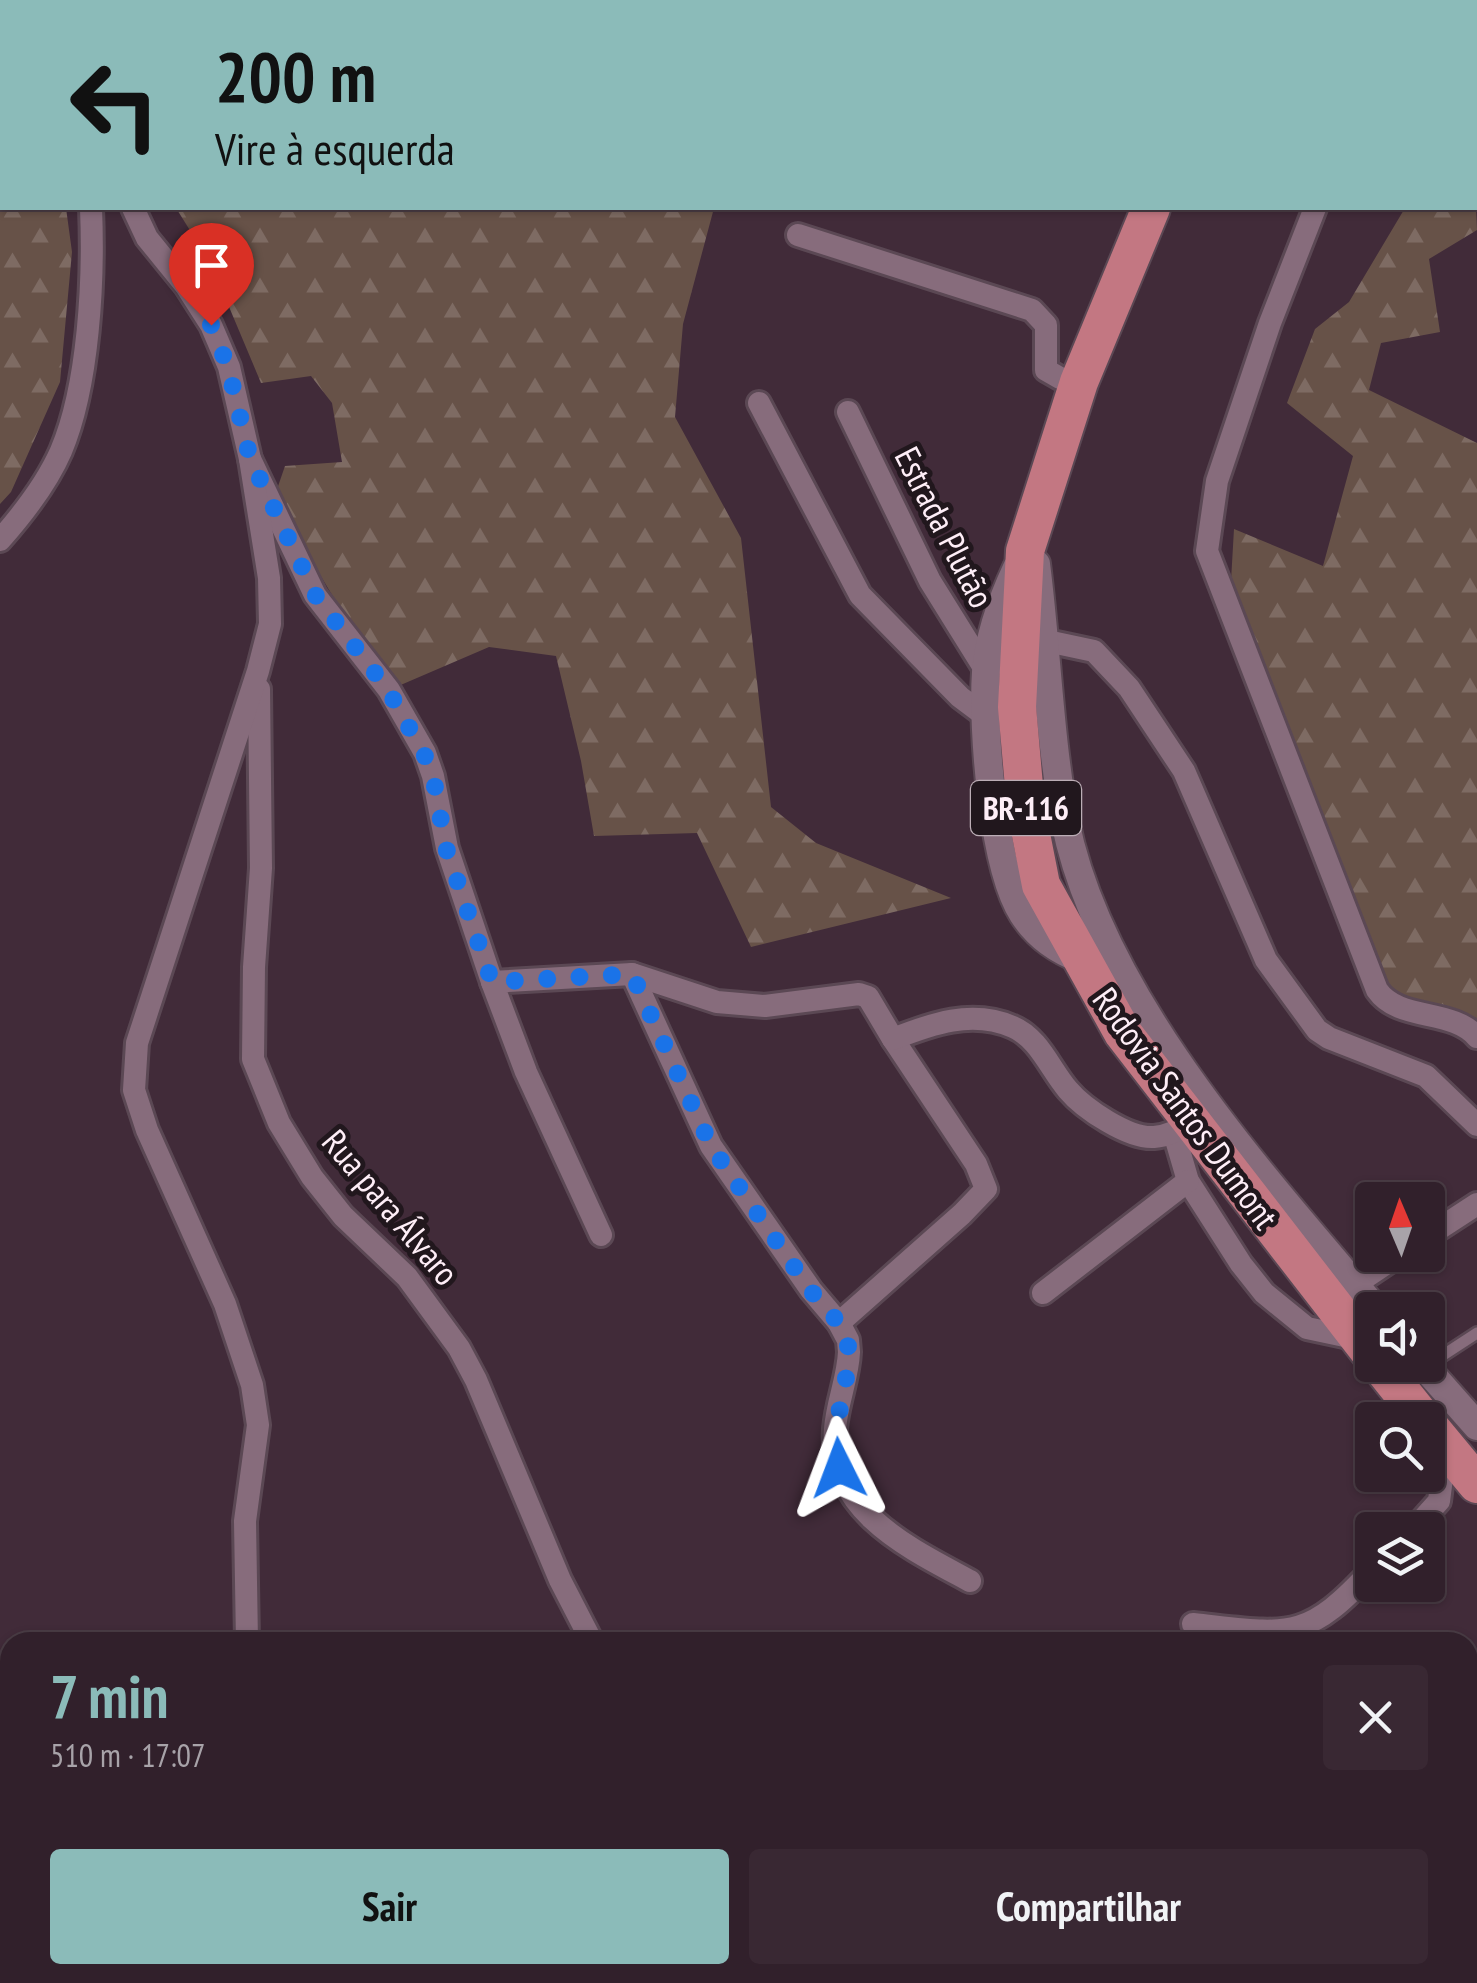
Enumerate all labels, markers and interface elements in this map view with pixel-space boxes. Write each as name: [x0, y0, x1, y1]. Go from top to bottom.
text: 200 m: [215, 31, 376, 121]
icon: left: [50, 40, 180, 170]
text: Vire à esquerda: [215, 119, 455, 177]
pin: [169, 223, 254, 326]
icon: arrive: [184, 238, 239, 293]
street label: Estrada Plutão: [885, 439, 1005, 615]
road number: BR-116: [971, 781, 1081, 835]
street label: Rodovia Santos Dumont: [1083, 978, 1289, 1238]
street label: Rua para Álvaro: [312, 1120, 470, 1294]
north arrow: [1355, 1182, 1445, 1272]
map controls: [1355, 1182, 1445, 1602]
button: sound: [1355, 1292, 1445, 1382]
button: search: [1355, 1402, 1445, 1492]
position arrow: [787, 1416, 891, 1520]
button: layers: [1355, 1512, 1445, 1602]
text: 7 min: [50, 1657, 169, 1735]
button: close: [1323, 1665, 1428, 1770]
text: 510 m · 17:07: [50, 1734, 205, 1776]
button: Sair: [50, 1849, 729, 1964]
button: Compartilhar: [749, 1849, 1428, 1964]

